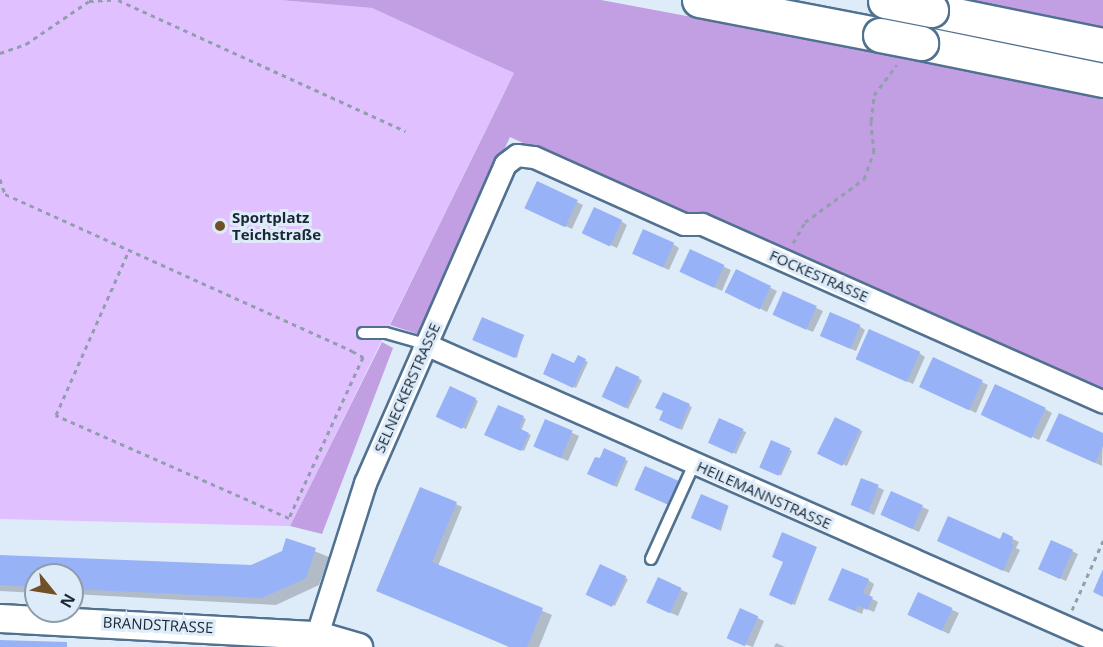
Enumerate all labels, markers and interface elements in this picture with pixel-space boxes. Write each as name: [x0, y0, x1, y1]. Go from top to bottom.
place label: Sportplatz Teichstraße: [232, 208, 321, 243]
marker: Sportplatz Teichstraße: [213, 219, 227, 233]
street label: FOCKESTRASSE: [767, 246, 871, 306]
street label: SELNECKERSTRASSE: [370, 320, 444, 456]
street label: HEILEMANNSTRASSE: [694, 457, 834, 533]
north arrow: [24, 563, 84, 623]
text: N: [55, 590, 81, 612]
street label: BRANDSTRASSE: [102, 613, 214, 637]

